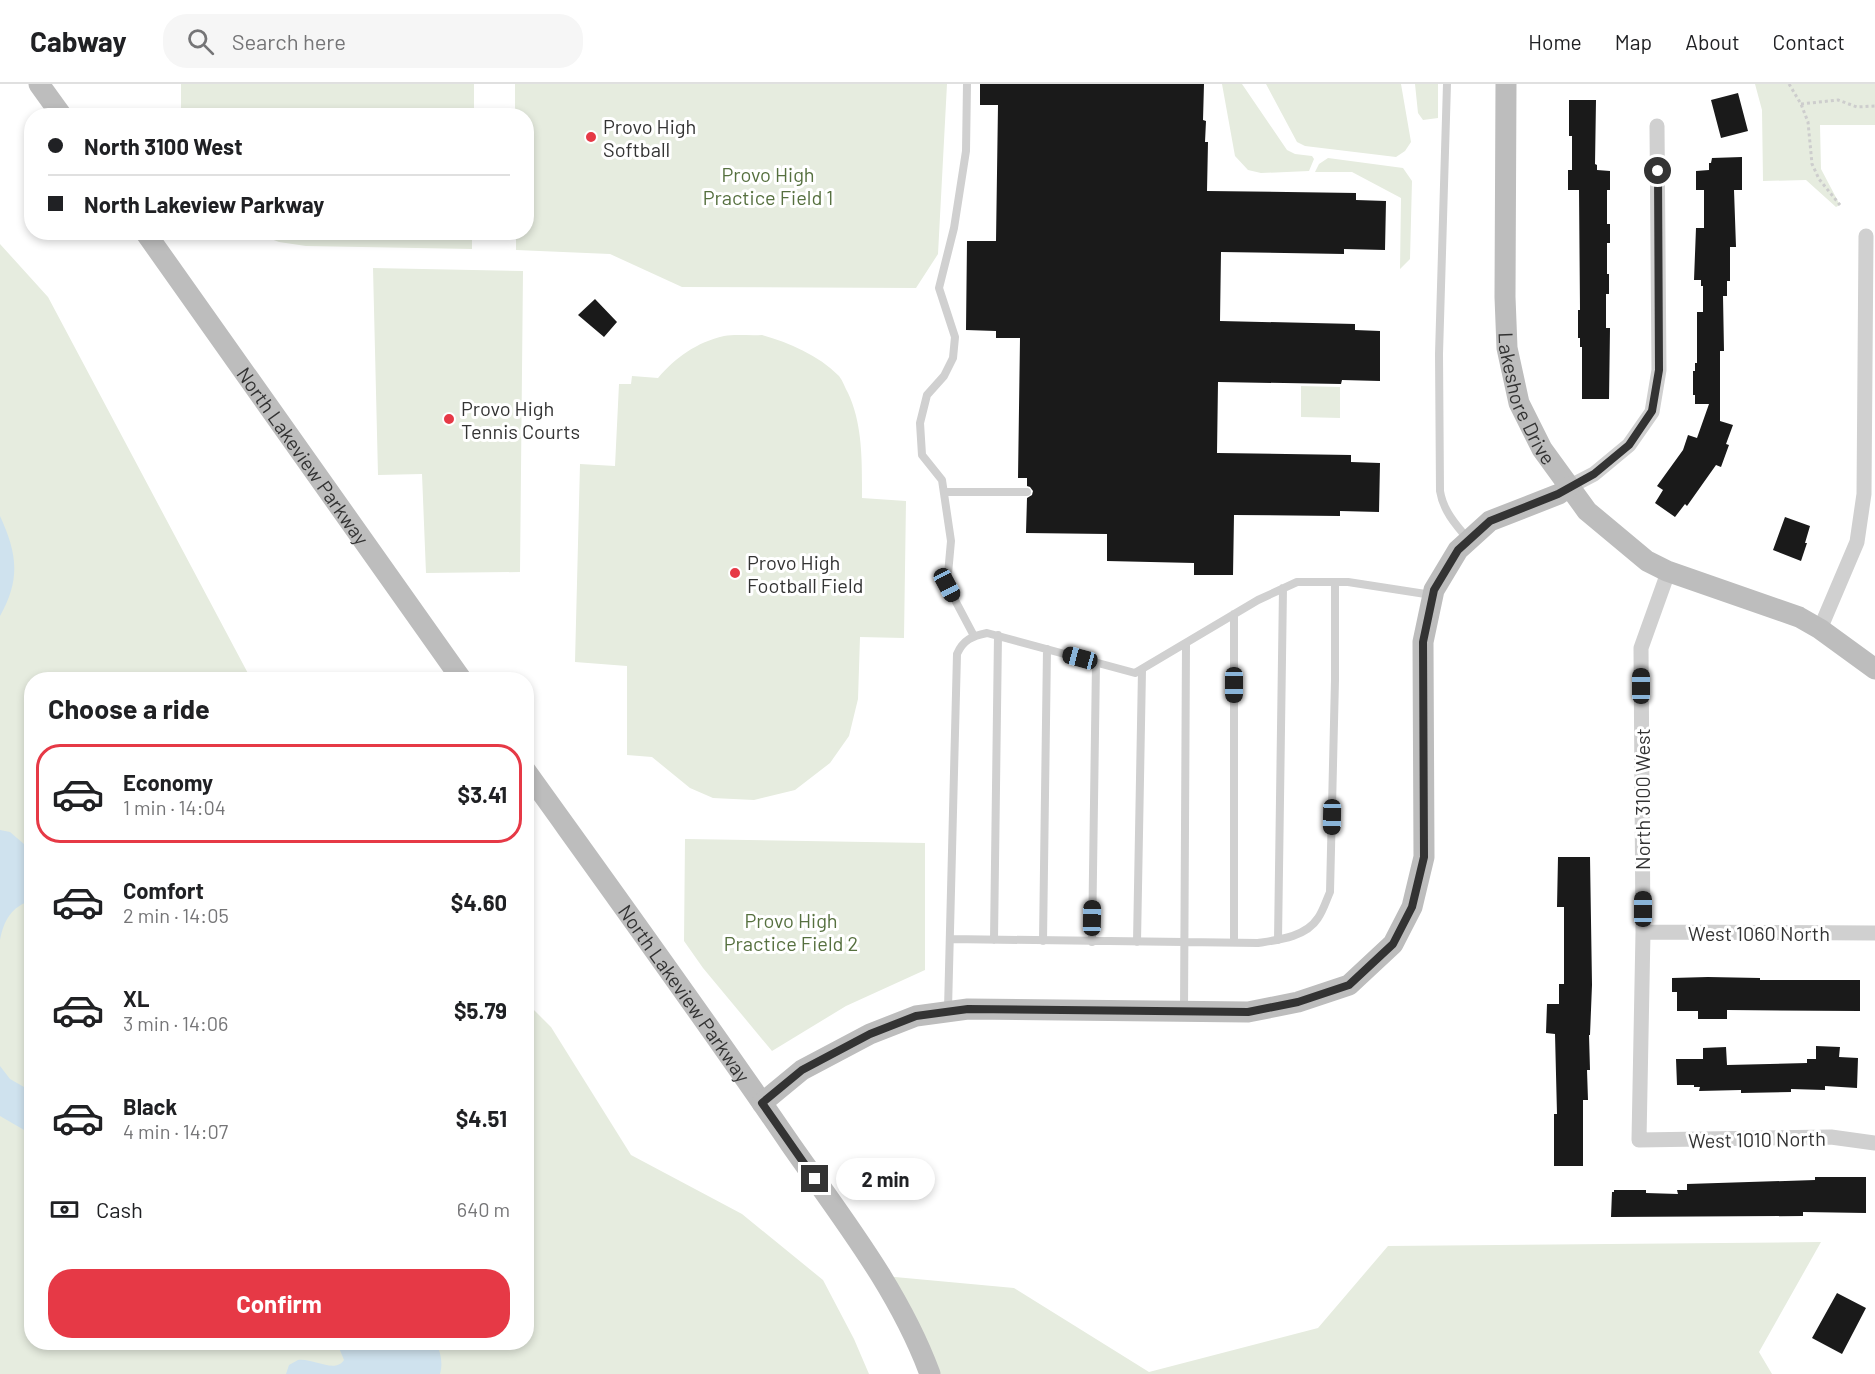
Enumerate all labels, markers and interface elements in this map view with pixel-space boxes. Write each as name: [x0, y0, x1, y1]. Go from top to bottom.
search box: [163, 14, 583, 68]
text: Cabway: [30, 24, 127, 58]
icon: search: [184, 25, 217, 58]
text: Search here: [232, 28, 346, 54]
text: Home: [1528, 29, 1582, 54]
text: Map: [1615, 29, 1652, 54]
text: About: [1685, 29, 1740, 54]
text: Contact: [1773, 29, 1845, 54]
place label: Provo High Softball: [603, 114, 696, 161]
marker: Provo High Softball: [584, 130, 598, 144]
text: North 3100 West: [84, 133, 243, 159]
route start: [1644, 157, 1671, 184]
park label: Provo High Practice Field 1: [703, 162, 833, 209]
text: North Lakeview Parkway: [84, 191, 324, 217]
street label: Lakeshore Drive: [1494, 332, 1561, 469]
street label: North Lakeview Parkway: [232, 362, 374, 549]
place label: Provo High Tennis Courts: [461, 396, 580, 443]
marker: Provo High Tennis Courts: [442, 412, 456, 426]
place label: Provo High Football Field: [747, 550, 864, 597]
car: [931, 565, 963, 605]
marker: Provo High Football Field: [728, 566, 742, 580]
car: [1060, 645, 1100, 671]
car: [1225, 667, 1243, 703]
car: [1632, 668, 1650, 704]
text: Choose a ride: [48, 692, 210, 724]
street label: North 3100 West: [1630, 728, 1654, 870]
icon: car: [51, 767, 105, 821]
text: Economy: [123, 769, 213, 795]
text: $3.41: [458, 781, 507, 807]
text: 1 min · 14:04: [123, 795, 226, 819]
car: [1323, 799, 1341, 835]
icon: car: [51, 875, 105, 929]
text: Comfort: [123, 877, 204, 903]
text: $4.60: [451, 889, 507, 915]
car: [1634, 891, 1652, 927]
street label: North Lakeview Parkway: [614, 900, 756, 1087]
car: [1083, 900, 1101, 936]
text: 2 min · 14:05: [123, 903, 229, 927]
park label: Provo High Practice Field 2: [724, 908, 858, 955]
street label: West 1060 North: [1688, 921, 1830, 945]
icon: car: [51, 983, 105, 1037]
text: XL: [123, 985, 149, 1011]
text: $5.79: [454, 997, 507, 1023]
text: 3 min · 14:06: [123, 1011, 228, 1035]
icon: car: [51, 1091, 105, 1145]
text: Black: [123, 1093, 177, 1119]
text: $4.51: [456, 1105, 507, 1131]
text: 4 min · 14:07: [123, 1119, 228, 1143]
street label: West 1010 North: [1688, 1126, 1826, 1152]
callout: 2 min: [836, 1158, 935, 1200]
route end: [801, 1165, 828, 1192]
text: 2 min: [862, 1167, 909, 1191]
icon: cash: [48, 1193, 81, 1226]
text: Cash: [96, 1196, 143, 1222]
text: 640 m: [457, 1197, 510, 1221]
button: Confirm: [48, 1269, 510, 1338]

